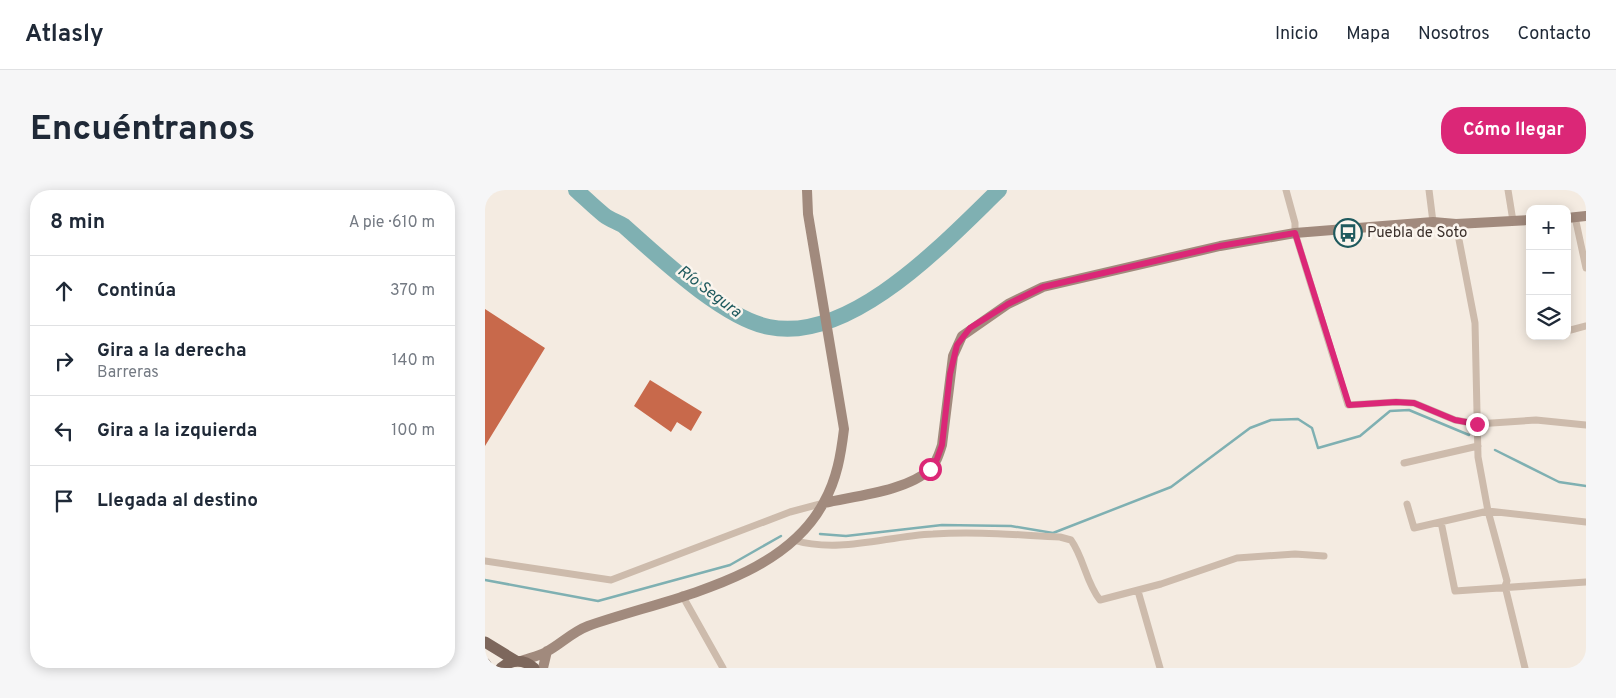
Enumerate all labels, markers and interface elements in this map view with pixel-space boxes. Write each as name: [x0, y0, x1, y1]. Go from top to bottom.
text: Atlasly: [25, 20, 104, 50]
text: Inicio: [1275, 23, 1318, 46]
text: Mapa: [1346, 23, 1390, 46]
text: Nosotros: [1418, 23, 1490, 46]
text: Contacto: [1518, 23, 1591, 46]
button: Cómo llegar: [1441, 107, 1586, 154]
text: Encuéntranos: [30, 108, 255, 152]
map controls: [1526, 205, 1571, 340]
button: +: [1526, 205, 1571, 250]
text: 8 min: [50, 209, 105, 236]
text: A pie · 610 m: [349, 213, 435, 233]
bus stop icon: Puebla de Soto: [1333, 218, 1363, 248]
place label: Puebla de Soto: [1367, 224, 1467, 243]
button: −: [1526, 250, 1571, 295]
water label: Río Segura: [673, 261, 746, 323]
icon: ahead: [50, 277, 78, 305]
text: Continúa: [97, 279, 176, 303]
text: 370 m: [390, 281, 435, 301]
button: layers: [1526, 295, 1571, 340]
text: Gira a la derecha: [97, 339, 247, 363]
icon: right: [50, 347, 78, 375]
text: 140 m: [392, 351, 435, 371]
text: Barreras: [97, 363, 159, 383]
route end: [1466, 413, 1489, 436]
icon: left: [50, 417, 78, 445]
text: Gira a la izquierda: [97, 419, 257, 443]
text: 100 m: [391, 421, 435, 441]
route start: [919, 458, 942, 481]
icon: arrive: [50, 487, 78, 515]
text: Llegada al destino: [97, 489, 258, 513]

